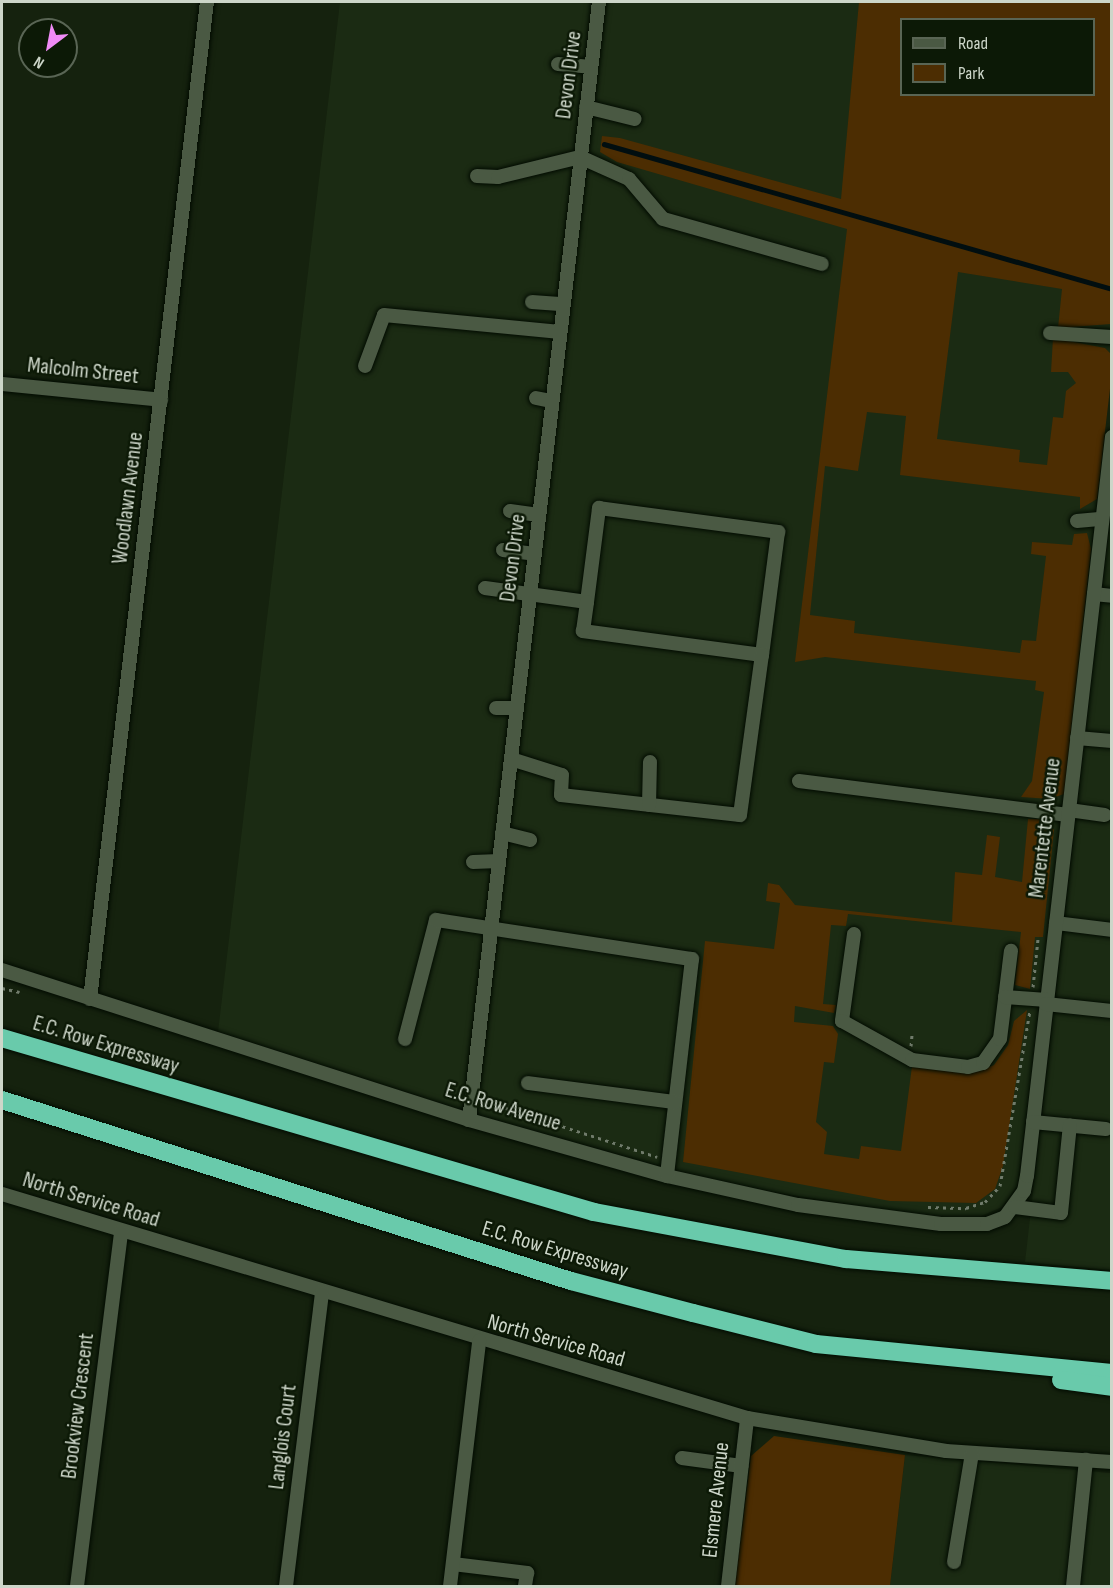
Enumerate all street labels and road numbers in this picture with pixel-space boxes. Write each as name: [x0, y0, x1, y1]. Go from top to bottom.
street label: Devon Drive: [551, 30, 587, 120]
street label: Malcolm Street: [26, 352, 140, 390]
street label: Woodlawn Avenue: [107, 430, 149, 566]
street label: Devon Drive: [495, 513, 531, 603]
street label: Marentette Avenue: [1023, 757, 1067, 899]
street label: E.C. Row Expressway: [30, 1010, 182, 1080]
street label: E.C. Row Avenue: [442, 1077, 564, 1137]
street label: North Service Road: [19, 1167, 163, 1233]
street label: E.C. Row Expressway: [479, 1215, 631, 1285]
street label: North Service Road: [484, 1309, 628, 1373]
street label: Brookview Crescent: [56, 1332, 100, 1480]
street label: Langlois Court: [263, 1383, 303, 1491]
street label: Elsmere Avenue: [697, 1441, 735, 1559]

